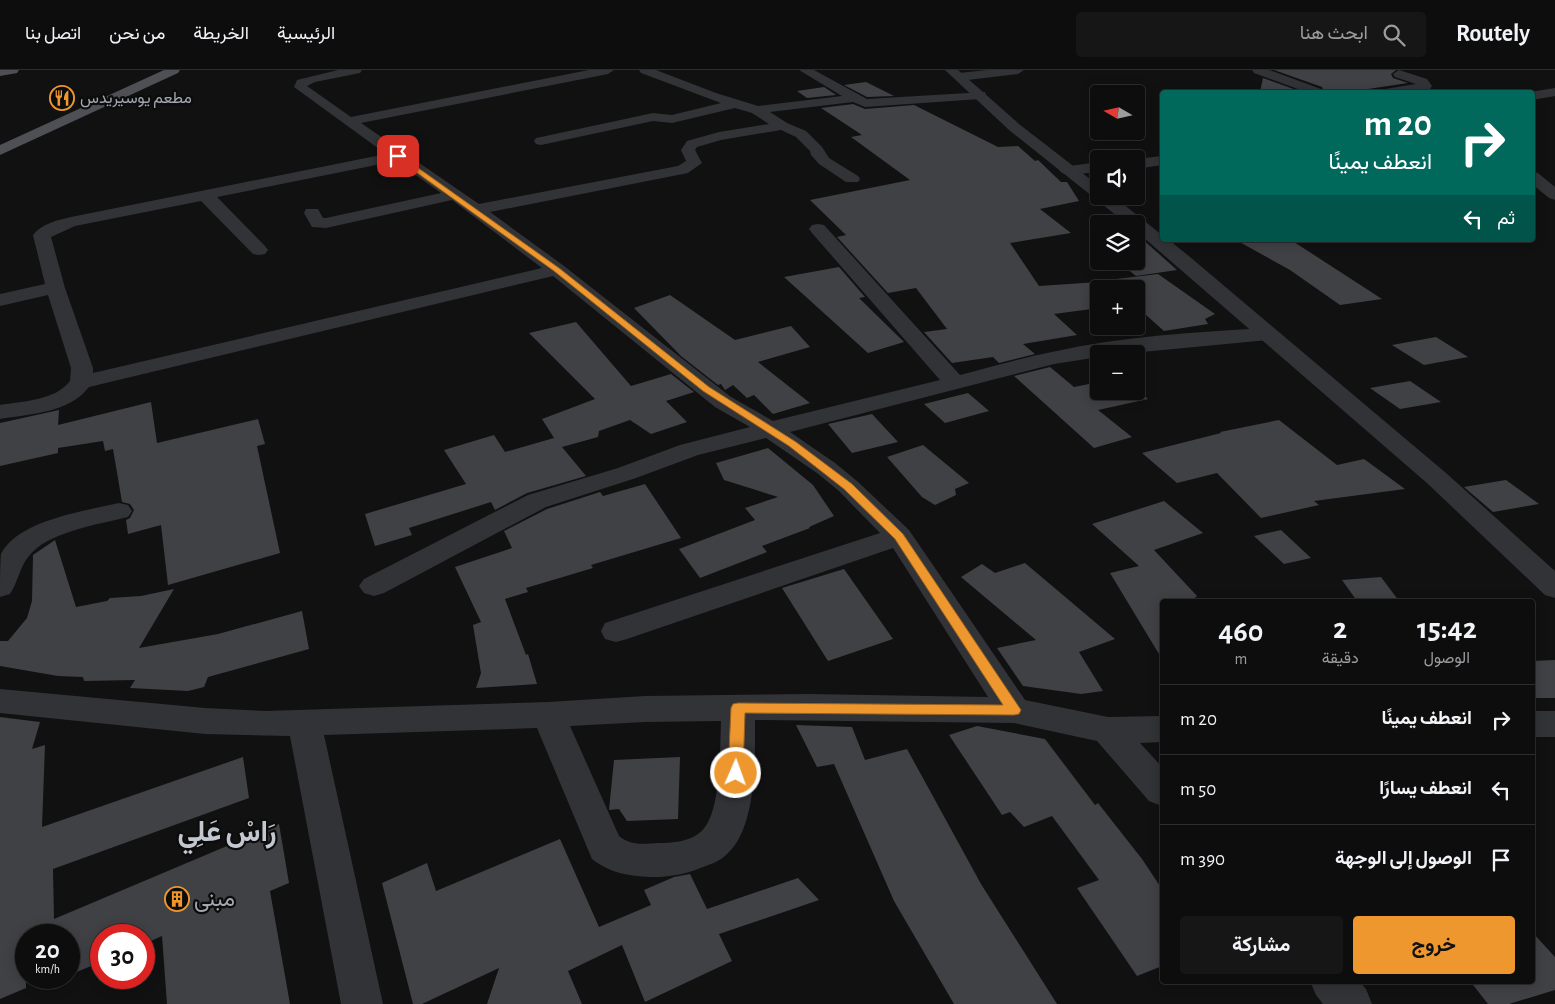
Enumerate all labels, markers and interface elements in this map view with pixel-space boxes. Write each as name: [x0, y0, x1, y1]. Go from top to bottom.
search box: [1076, 12, 1426, 57]
icon: search: [1380, 21, 1408, 49]
text: Routely: [1456, 22, 1530, 46]
text: ابحث هنا: [1300, 24, 1368, 43]
text: اتصل بنا: [25, 25, 81, 43]
text: من نحن: [109, 25, 165, 43]
text: الخريطة: [193, 25, 249, 43]
text: الرئيسية: [277, 25, 335, 43]
restaurant icon: مطعم يوسيريدس: [49, 85, 75, 111]
north arrow: [1090, 85, 1145, 140]
map controls: [1090, 85, 1145, 400]
place label: مطعم يوسيريدس: [80, 90, 192, 108]
text: 20 m: [1364, 107, 1432, 142]
icon: right: [1450, 110, 1515, 175]
pin: [377, 135, 419, 177]
icon: arrive: [384, 142, 412, 170]
button: sound: [1090, 150, 1145, 205]
text: انعطف يمينًا: [1328, 151, 1432, 173]
icon: left: [1459, 205, 1487, 233]
text: ثم: [1497, 209, 1515, 228]
button: layers: [1090, 215, 1145, 270]
button: +: [1090, 280, 1145, 335]
button: −: [1090, 345, 1145, 400]
text: 2: [1333, 614, 1347, 644]
text: 15:42: [1417, 614, 1477, 644]
text: 460: [1218, 617, 1263, 647]
text: دقيقة: [1322, 650, 1359, 666]
text: الوصول: [1424, 650, 1470, 666]
text: m: [1234, 651, 1247, 667]
icon: right: [1487, 706, 1515, 734]
text: انعطف يمينًا: [1382, 709, 1472, 728]
text: 20 m: [1180, 710, 1217, 729]
position arrow: [709, 746, 761, 798]
icon: left: [1487, 776, 1515, 804]
text: انعطف يسارًا: [1379, 779, 1472, 798]
text: 50 m: [1180, 780, 1216, 799]
district label: رَاسْ عَلِي: [178, 818, 276, 855]
icon: arrive: [1487, 846, 1515, 874]
text: الوصول إلى الوجهة: [1335, 849, 1472, 868]
text: 390 m: [1180, 850, 1225, 869]
building icon: مبنى: [164, 886, 190, 912]
place label: مبنى: [194, 888, 235, 912]
button: مشاركة: [1180, 916, 1343, 974]
button: خروج: [1353, 916, 1515, 974]
speed limit sign: 30: [90, 924, 155, 989]
text: 20: [35, 938, 60, 963]
text: km/h: [35, 963, 60, 975]

